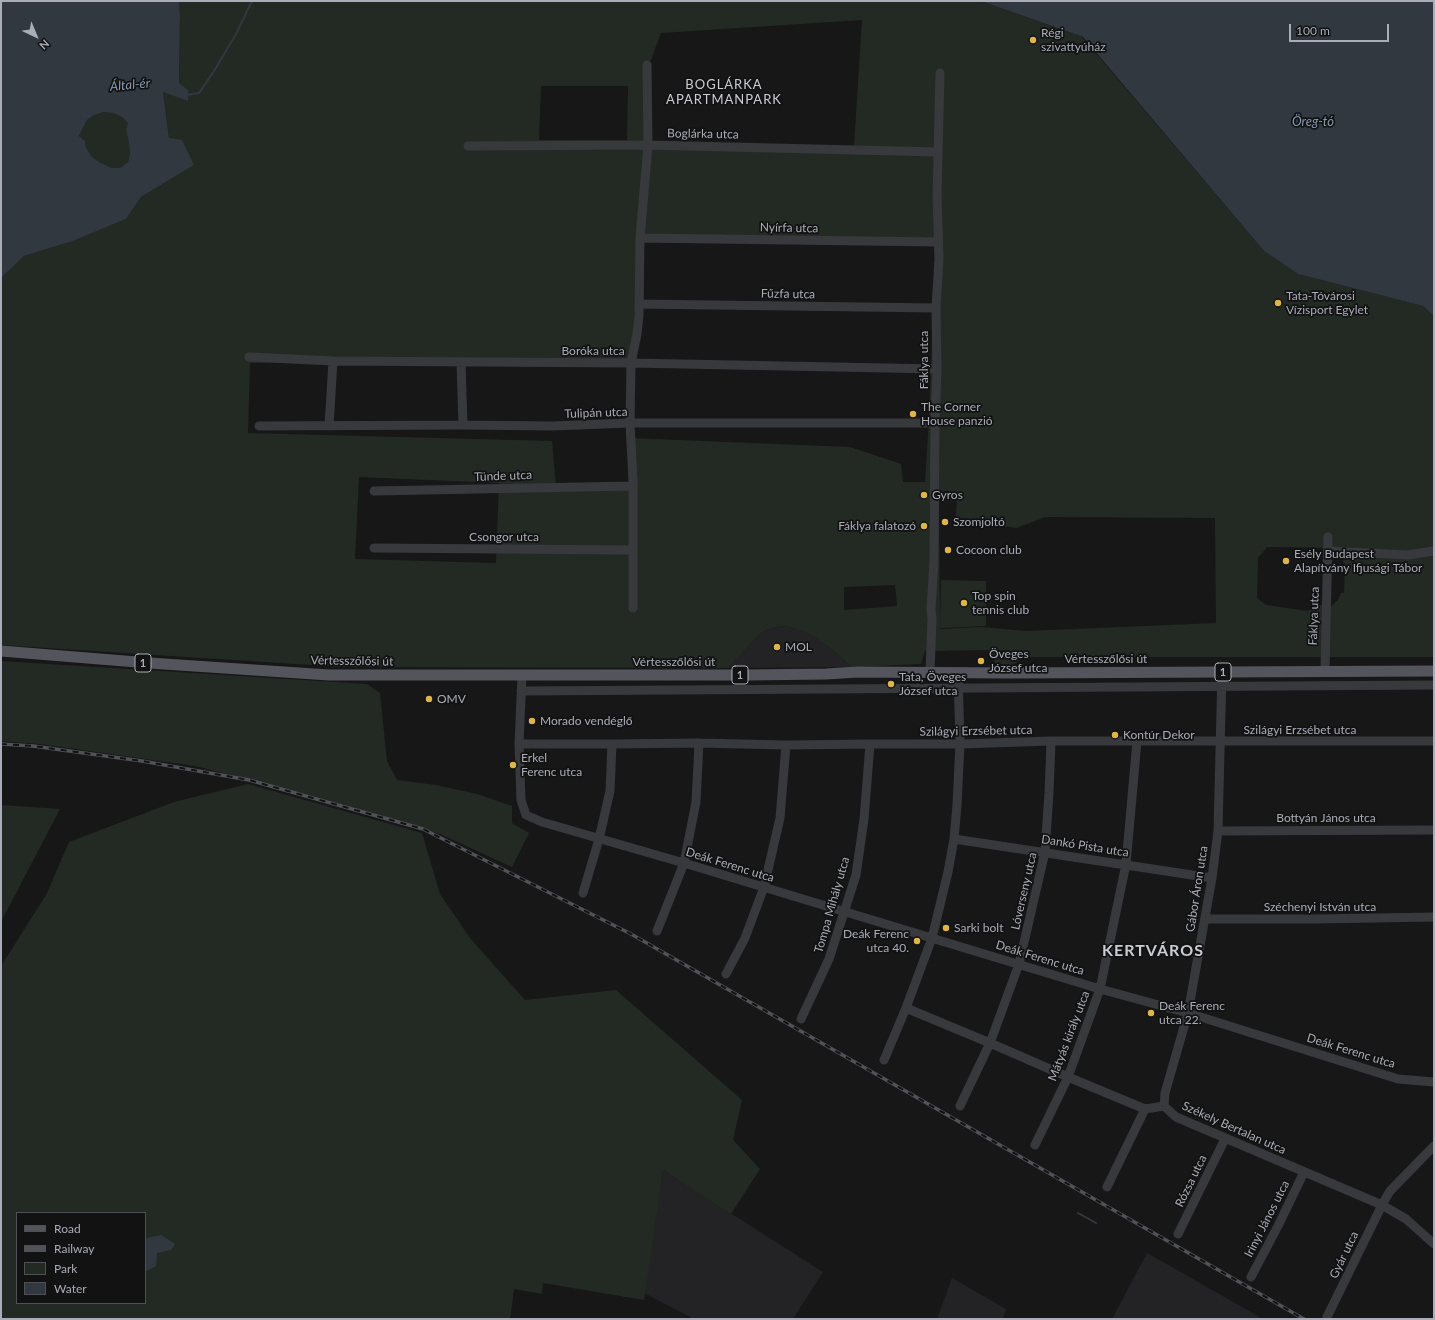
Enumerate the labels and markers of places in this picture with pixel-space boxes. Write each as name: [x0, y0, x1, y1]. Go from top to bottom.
place label: Régi szivattyúház: [1041, 26, 1106, 54]
marker: Régi szivattyúház: [1028, 35, 1038, 45]
place label: Tata-Tóvárosi Vízisport Egylet: [1286, 289, 1368, 317]
marker: Tata-Tóvárosi Vízisport Egylet: [1273, 298, 1283, 308]
place label: The Corner House panzió: [921, 400, 993, 428]
marker: The Corner House panzió: [908, 409, 918, 419]
place label: Gyros: [932, 488, 963, 502]
marker: Gyros: [919, 490, 929, 500]
place label: Szomjoltó: [953, 515, 1005, 529]
marker: Szomjoltó: [940, 517, 950, 527]
place label: Fáklya falatozó: [838, 519, 916, 533]
marker: Fáklya falatozó: [919, 521, 929, 531]
place label: Cocoon club: [956, 543, 1022, 557]
marker: Cocoon club: [943, 545, 953, 555]
place label: Esély Budapest Alapítvány Ifjusági Tábor: [1294, 547, 1422, 575]
marker: Esély Budapest Alapítvány Ifjusági Tábor: [1281, 556, 1291, 566]
place label: Top spin tennis club: [972, 589, 1029, 617]
marker: Top spin tennis club: [959, 598, 969, 608]
place label: MOL: [785, 640, 812, 654]
marker: MOL: [772, 642, 782, 652]
place label: Öveges József utca: [989, 647, 1047, 675]
marker: Öveges József utca: [976, 656, 986, 666]
place label: Tata, Öveges József utca: [899, 670, 966, 698]
marker: Tata, Öveges József utca: [886, 679, 896, 689]
place label: OMV: [437, 692, 466, 706]
marker: OMV: [424, 694, 434, 704]
place label: Morado vendéglő: [540, 714, 633, 728]
marker: Morado vendéglő: [527, 716, 537, 726]
place label: Kontúr Dekor: [1123, 728, 1195, 742]
marker: Kontúr Dekor: [1110, 730, 1120, 740]
place label: Erkel Ferenc utca: [521, 751, 582, 779]
marker: Erkel Ferenc utca: [508, 760, 518, 770]
place label: Sarki bolt: [954, 921, 1003, 935]
marker: Sarki bolt: [941, 923, 951, 933]
place label: Deák Ferenc utca 40.: [843, 927, 909, 955]
marker: Deák Ferenc utca 40.: [912, 936, 922, 946]
place label: Deák Ferenc utca 22.: [1159, 999, 1225, 1027]
marker: Deák Ferenc utca 22.: [1146, 1008, 1156, 1018]

